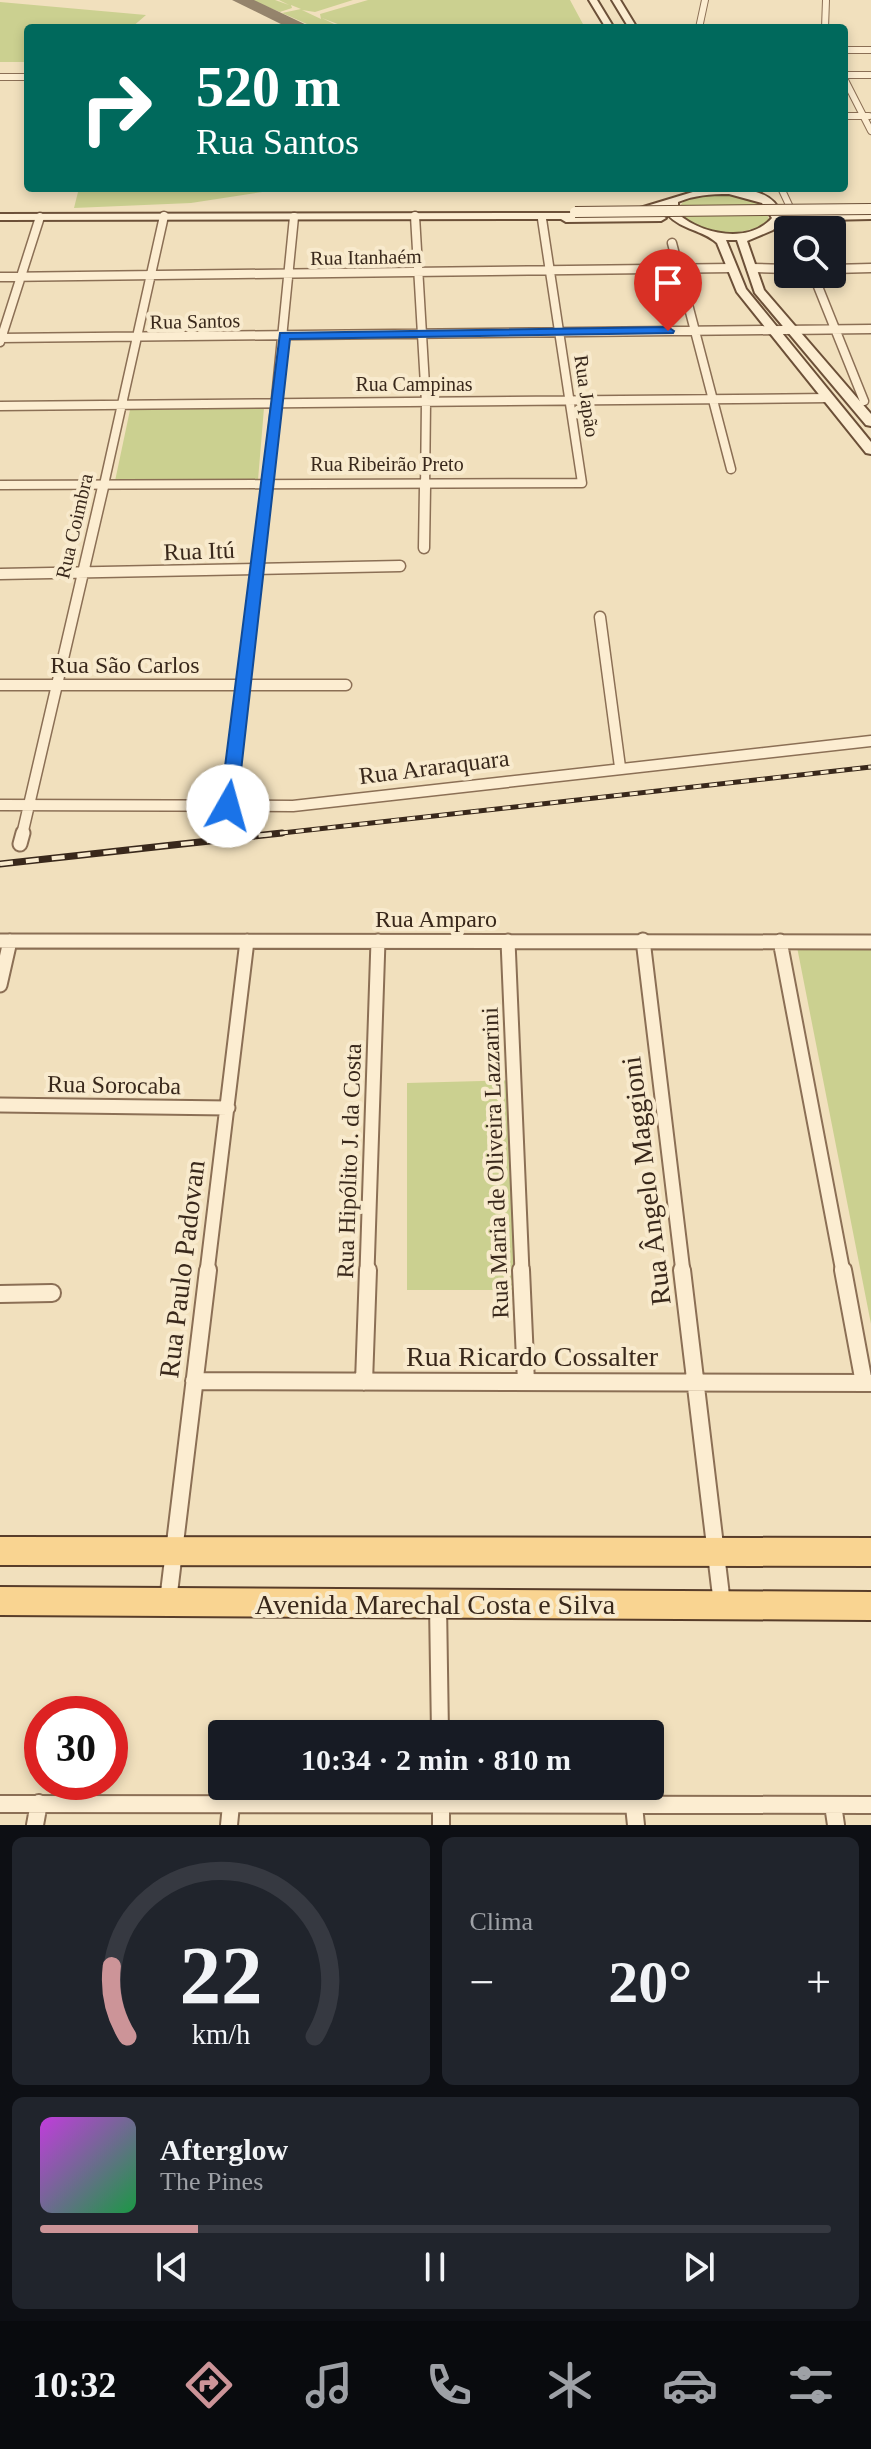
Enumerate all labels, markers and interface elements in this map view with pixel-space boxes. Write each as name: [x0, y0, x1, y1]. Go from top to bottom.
icon: right: [64, 56, 168, 160]
text: 520 m: [196, 56, 341, 118]
text: Rua Santos: [196, 122, 359, 162]
map controls: [774, 216, 846, 288]
button: search: [774, 216, 846, 288]
street label: Rua Itanhaém: [310, 245, 422, 269]
pin: [634, 249, 702, 331]
icon: arrive: [646, 261, 690, 305]
street label: Rua Santos: [150, 309, 241, 333]
street label: Rua Japão: [569, 353, 604, 439]
street label: Rua Campinas: [355, 373, 473, 396]
street label: Rua Ribeirão Preto: [310, 453, 464, 475]
street label: Rua Coimbra: [51, 471, 97, 581]
street label: Rua Itú: [163, 537, 235, 565]
street label: Rua São Carlos: [50, 652, 200, 678]
street label: Rua Araraquara: [357, 745, 511, 789]
position arrow: [186, 764, 270, 848]
street label: Rua Amparo: [375, 906, 497, 932]
street label: Rua Maria de Oliveira Lazzarini: [477, 1006, 513, 1319]
street label: Rua Hipólito J. da Costa: [332, 1043, 366, 1279]
street label: Rua Ângelo Maggioni: [615, 1055, 677, 1307]
street label: Rua Sorocaba: [47, 1071, 182, 1099]
street label: Rua Paulo Padovan: [153, 1158, 211, 1380]
street label: Rua Ricardo Cossalter: [406, 1341, 659, 1372]
street label: Avenida Marechal Costa e Silva: [255, 1589, 616, 1620]
speed limit sign: 30: [24, 1696, 128, 1800]
text: 10:34 · 2 min · 810 m: [301, 1743, 571, 1776]
text: Clima: [470, 1907, 533, 1936]
text: 22: [179, 1929, 262, 2021]
text: 20°: [608, 1949, 692, 2015]
text: −: [470, 1958, 494, 2007]
text: +: [806, 1958, 831, 2007]
text: km/h: [191, 2019, 250, 2050]
text: Afterglow: [160, 2133, 288, 2166]
text: The Pines: [160, 2167, 263, 2196]
icon: previous: [150, 2245, 194, 2289]
icon: pause: [413, 2245, 457, 2289]
icon: next: [677, 2245, 721, 2289]
icon: directions: [181, 2357, 237, 2413]
icon: music: [301, 2357, 357, 2413]
icon: phone: [421, 2357, 477, 2413]
icon: climate: [542, 2357, 598, 2413]
icon: car: [662, 2357, 718, 2413]
icon: filters: [783, 2357, 839, 2413]
text: 10:32: [32, 2365, 116, 2405]

